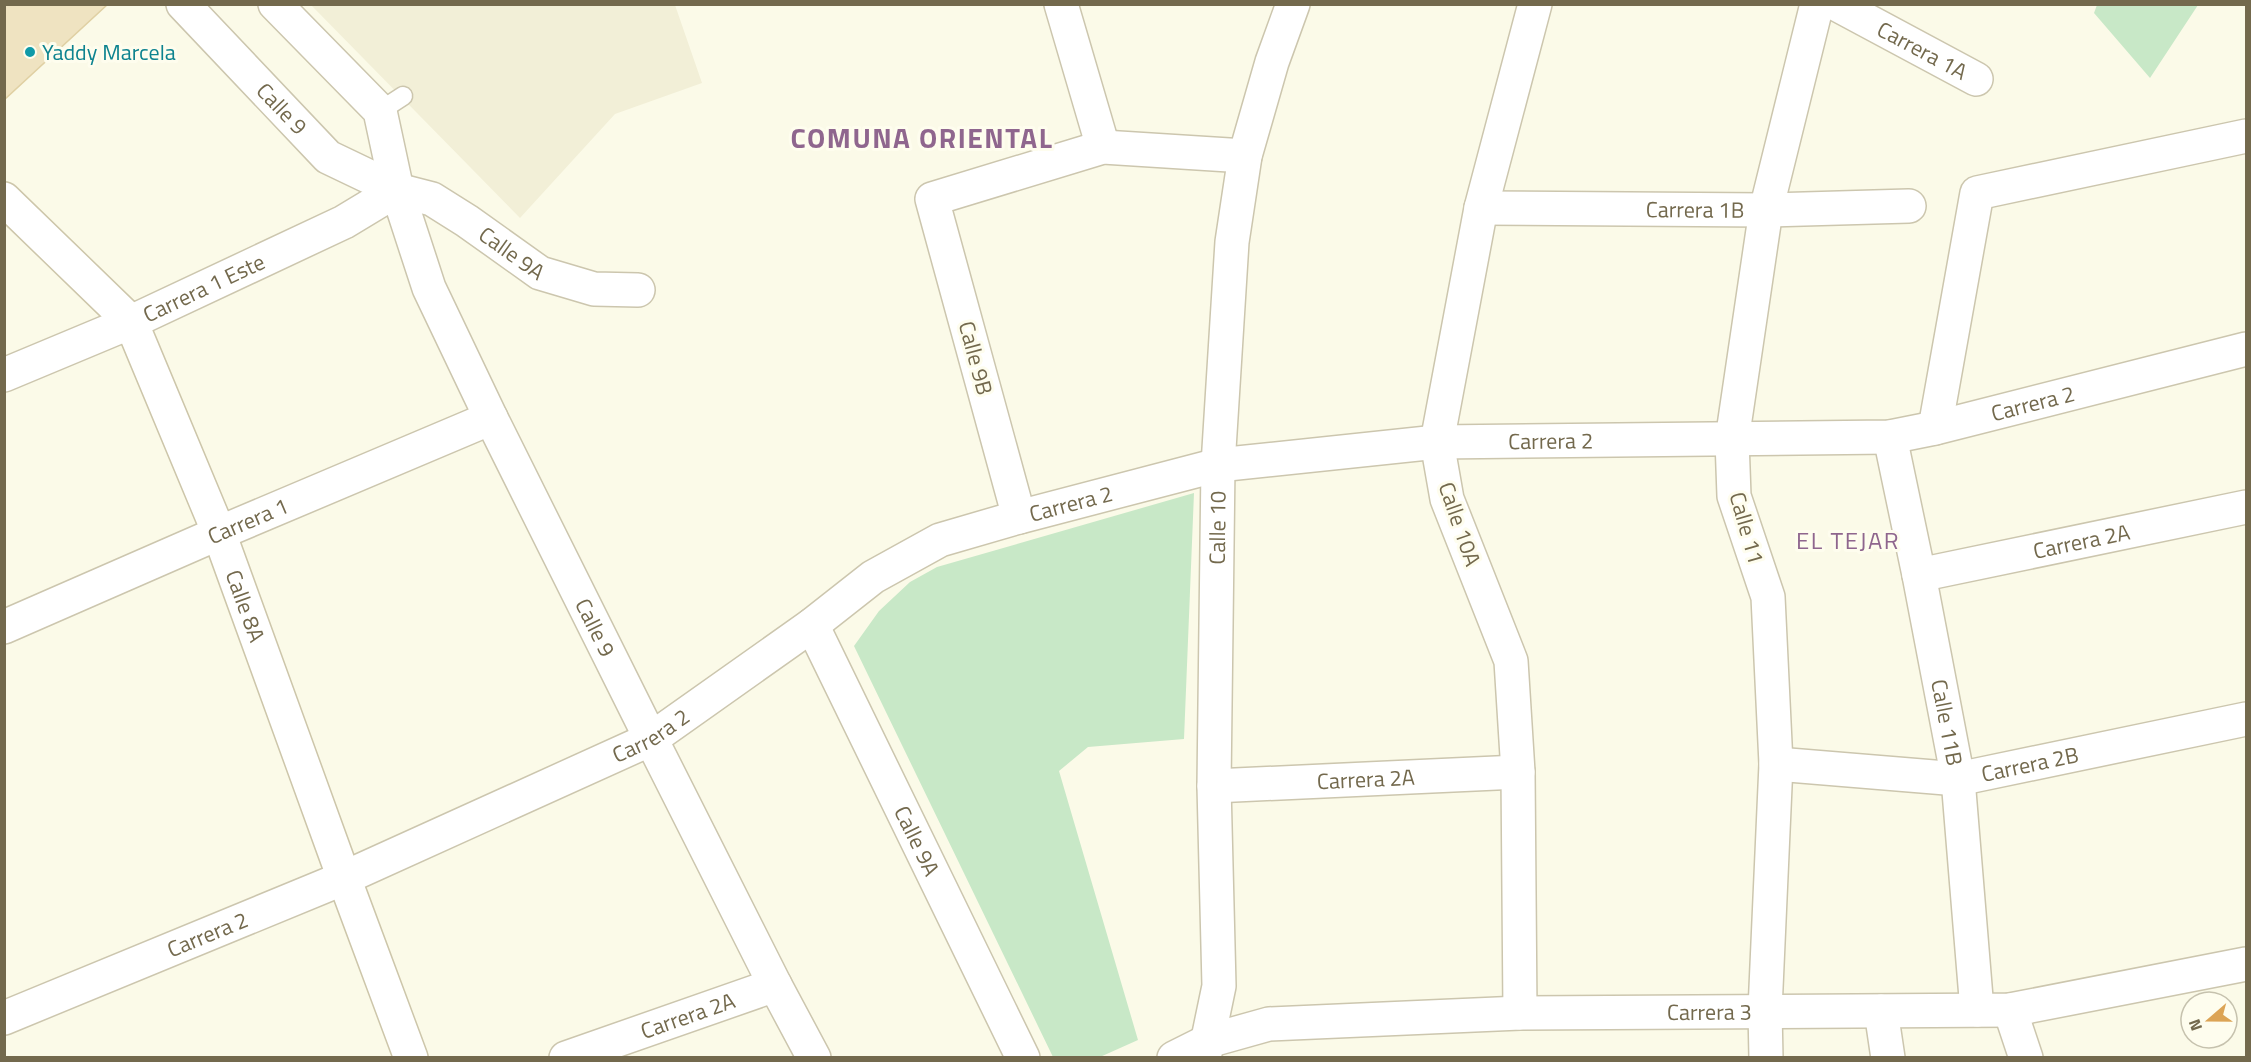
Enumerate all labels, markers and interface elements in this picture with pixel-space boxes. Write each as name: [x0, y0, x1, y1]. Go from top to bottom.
street label: Carrera 1A: [1871, 12, 1974, 88]
place label: Yaddy Marcela: [42, 35, 176, 69]
marker: Yaddy Marcela: [23, 45, 37, 59]
street label: Calle 9: [249, 75, 316, 143]
district label: COMUNA ORIENTAL: [791, 116, 1053, 159]
street label: Carrera 1B: [1646, 192, 1744, 227]
street label: Calle 9A: [472, 218, 552, 289]
street label: Carrera 1 Este: [137, 245, 270, 331]
street label: Calle 9B: [950, 317, 1002, 399]
street label: Carrera 2: [1987, 376, 2078, 430]
street label: Carrera 2: [1508, 423, 1593, 458]
street label: Carrera 2: [1025, 476, 1116, 531]
street label: Calle 10A: [1430, 477, 1490, 571]
street label: Calle 11: [1720, 488, 1774, 568]
street label: Carrera 1: [202, 489, 294, 553]
street label: Calle 10: [1200, 491, 1235, 565]
street label: Carrera 2A: [2030, 515, 2133, 568]
district label: EL TEJAR: [1796, 522, 1900, 558]
street label: Calle 8A: [217, 565, 274, 647]
street label: Calle 9: [567, 592, 624, 663]
street label: Calle 11B: [1922, 676, 1972, 768]
street label: Carrera 2: [606, 700, 697, 771]
street label: Carrera 2B: [1978, 737, 2082, 791]
street label: Carrera 2A: [1316, 760, 1416, 798]
street label: Calle 9A: [886, 800, 949, 882]
street label: Carrera 2: [162, 902, 253, 966]
street label: Carrera 2A: [636, 983, 740, 1048]
north arrow: [2179, 990, 2239, 1050]
street label: Carrera 3: [1667, 995, 1752, 1029]
text: N: [2182, 1016, 2208, 1034]

